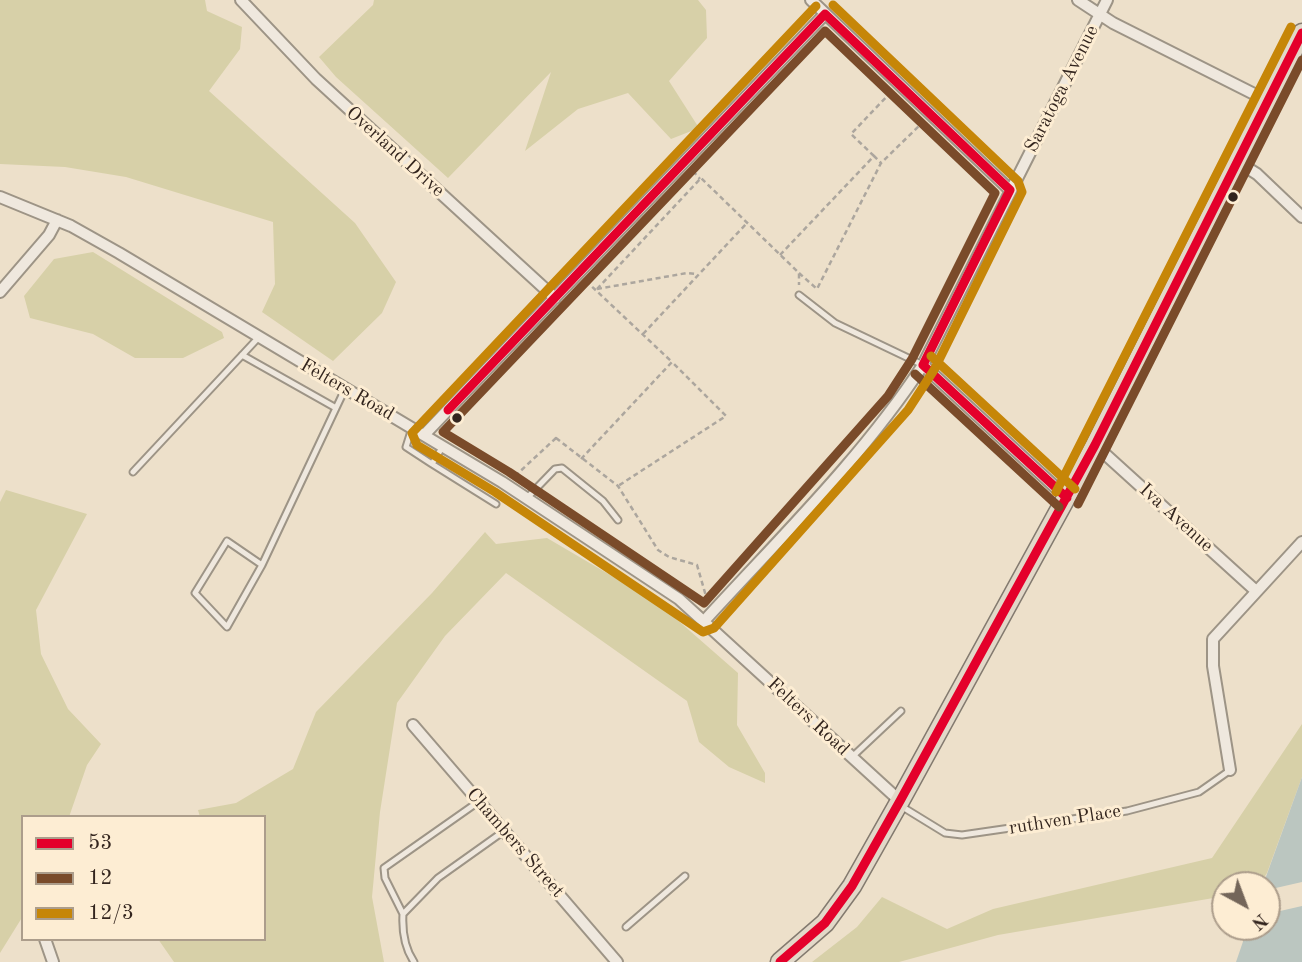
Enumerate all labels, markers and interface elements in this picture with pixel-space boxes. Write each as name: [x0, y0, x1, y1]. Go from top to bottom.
street label: Saratoga Avenue: [1020, 22, 1104, 156]
street label: Overland Drive: [341, 102, 449, 202]
unlabelled marker: [1226, 190, 1240, 204]
street label: Felters Road: [296, 354, 398, 426]
unlabelled marker: [450, 411, 464, 425]
street label: Iva Avenue: [1134, 479, 1218, 557]
street label: Felters Road: [762, 673, 854, 761]
street label: Chambers Street: [461, 784, 569, 902]
street label: ruthven Place: [1007, 800, 1123, 840]
legend: [21, 815, 266, 941]
text: 53: [88, 833, 112, 854]
text: 12: [88, 868, 112, 889]
north arrow: [1211, 871, 1281, 941]
text: 12/3: [88, 903, 134, 924]
text: N: [1247, 909, 1271, 933]

